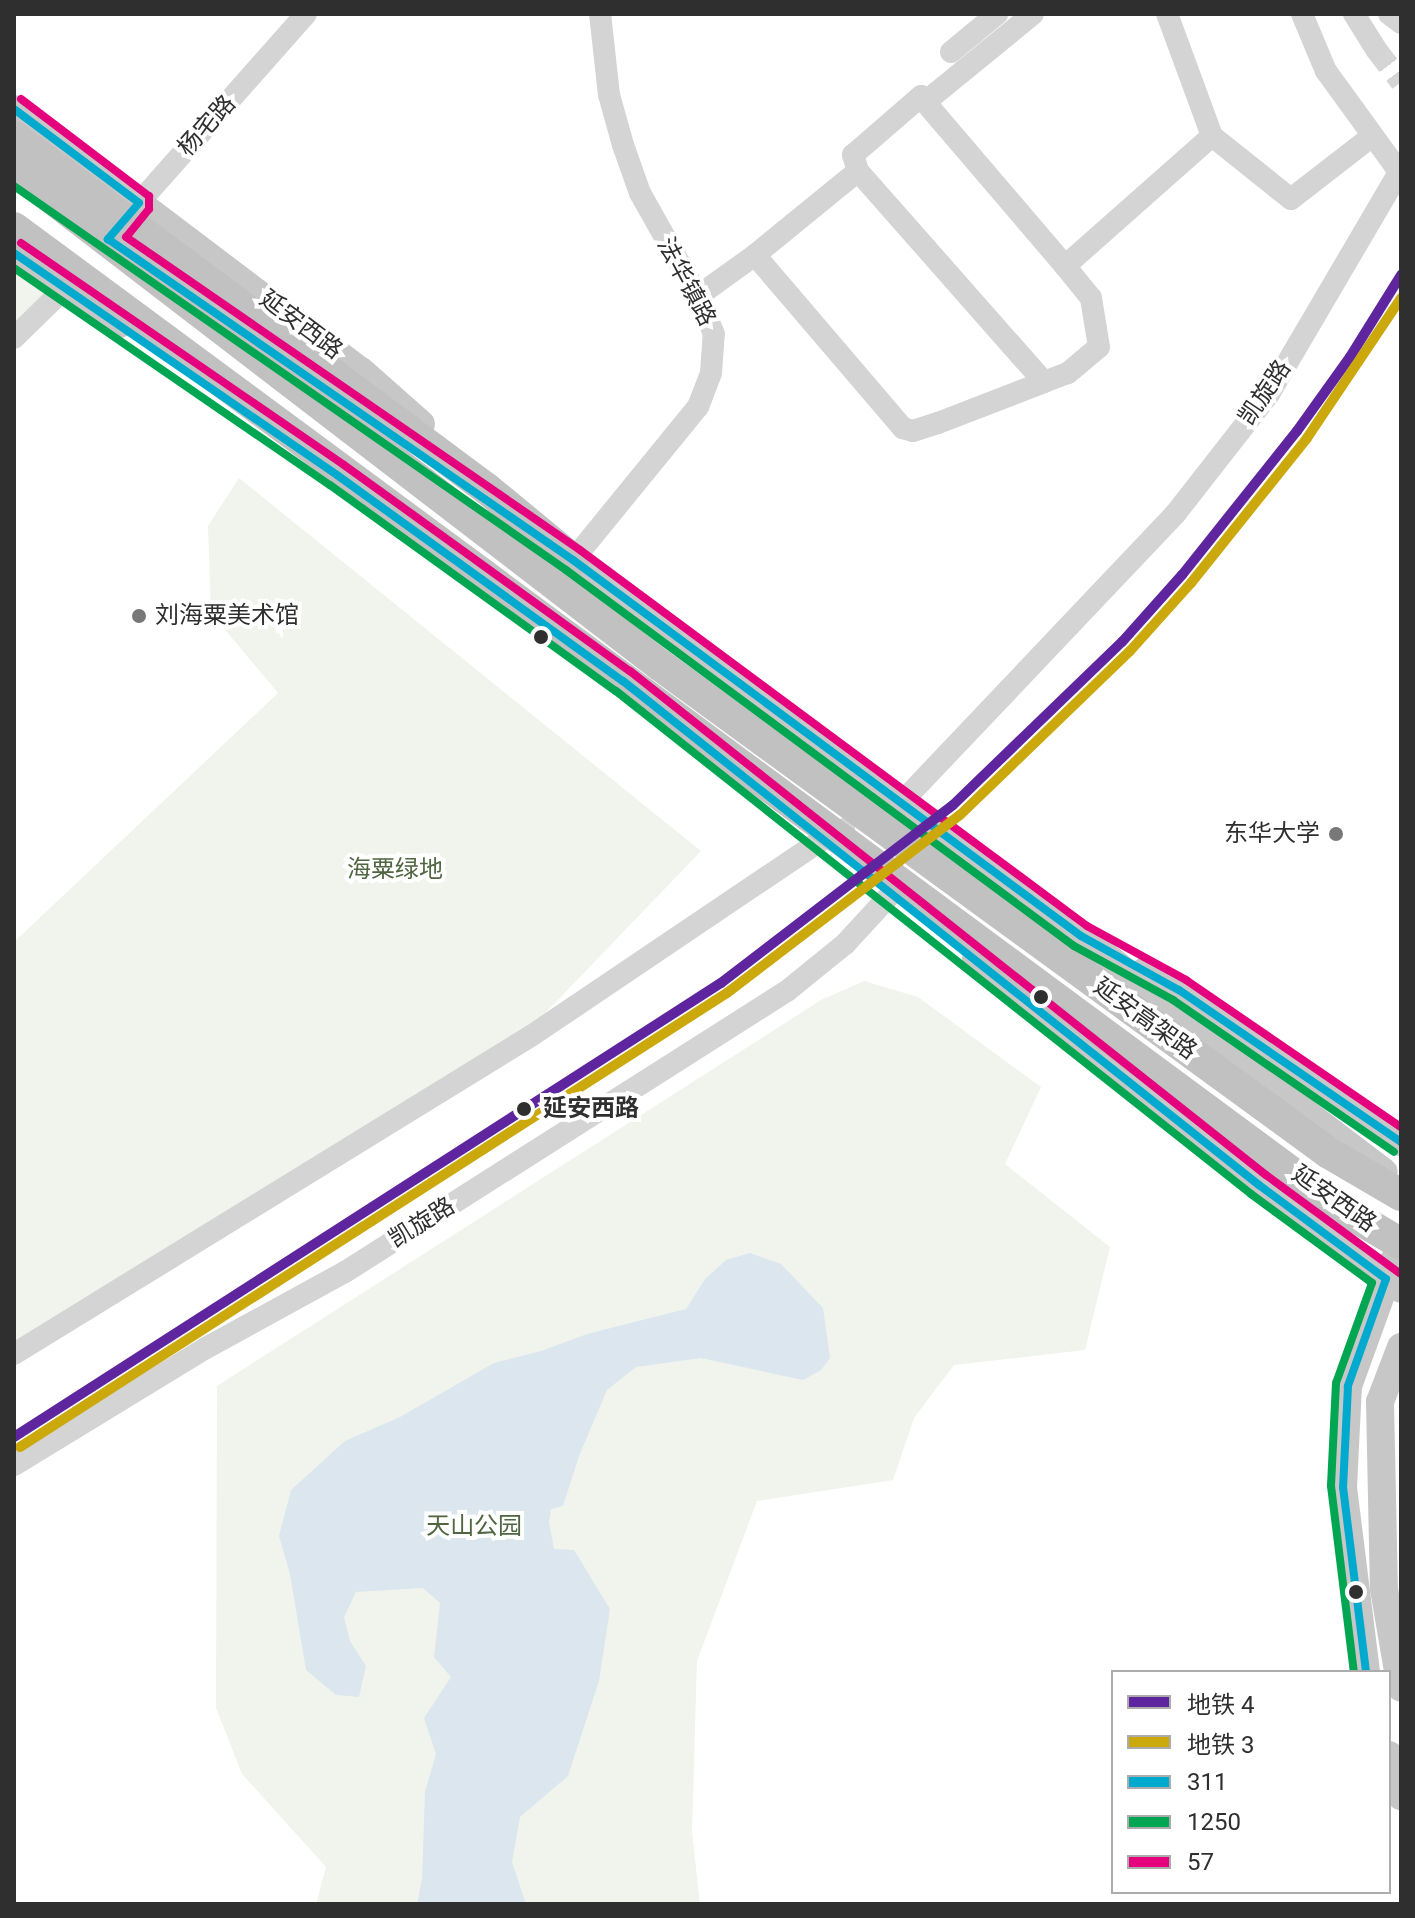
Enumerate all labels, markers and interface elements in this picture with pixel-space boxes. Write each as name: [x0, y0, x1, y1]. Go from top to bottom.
street label: 杨宅路: [172, 90, 242, 162]
street label: 法华镇路: [651, 233, 721, 331]
street label: 延安西路: [254, 285, 348, 365]
street label: 凯旋路: [1233, 355, 1297, 431]
place label: 刘海粟美术馆: [155, 602, 299, 630]
marker: 刘海粟美术馆: [130, 607, 148, 625]
unlabelled marker: [533, 629, 549, 645]
place label: 东华大学: [1224, 820, 1320, 848]
marker: 东华大学: [1327, 825, 1345, 843]
park label: 海粟绿地: [347, 856, 443, 884]
street label: 延安高架路: [1088, 972, 1202, 1066]
unlabelled marker: [1033, 989, 1049, 1005]
place label: 延安西路: [543, 1095, 639, 1123]
marker: 延安西路: [512, 1097, 536, 1121]
street label: 延安西路: [1286, 1160, 1382, 1238]
street label: 凯旋路: [384, 1192, 460, 1254]
park label: 天山公园: [426, 1513, 522, 1541]
unlabelled marker: [1348, 1584, 1364, 1600]
legend: [1111, 1670, 1391, 1894]
text: 地铁 4: [1187, 1691, 1254, 1719]
text: 地铁 3: [1187, 1731, 1254, 1759]
text: 311: [1187, 1768, 1227, 1796]
text: 1250: [1187, 1808, 1241, 1836]
text: 57: [1187, 1848, 1214, 1876]

